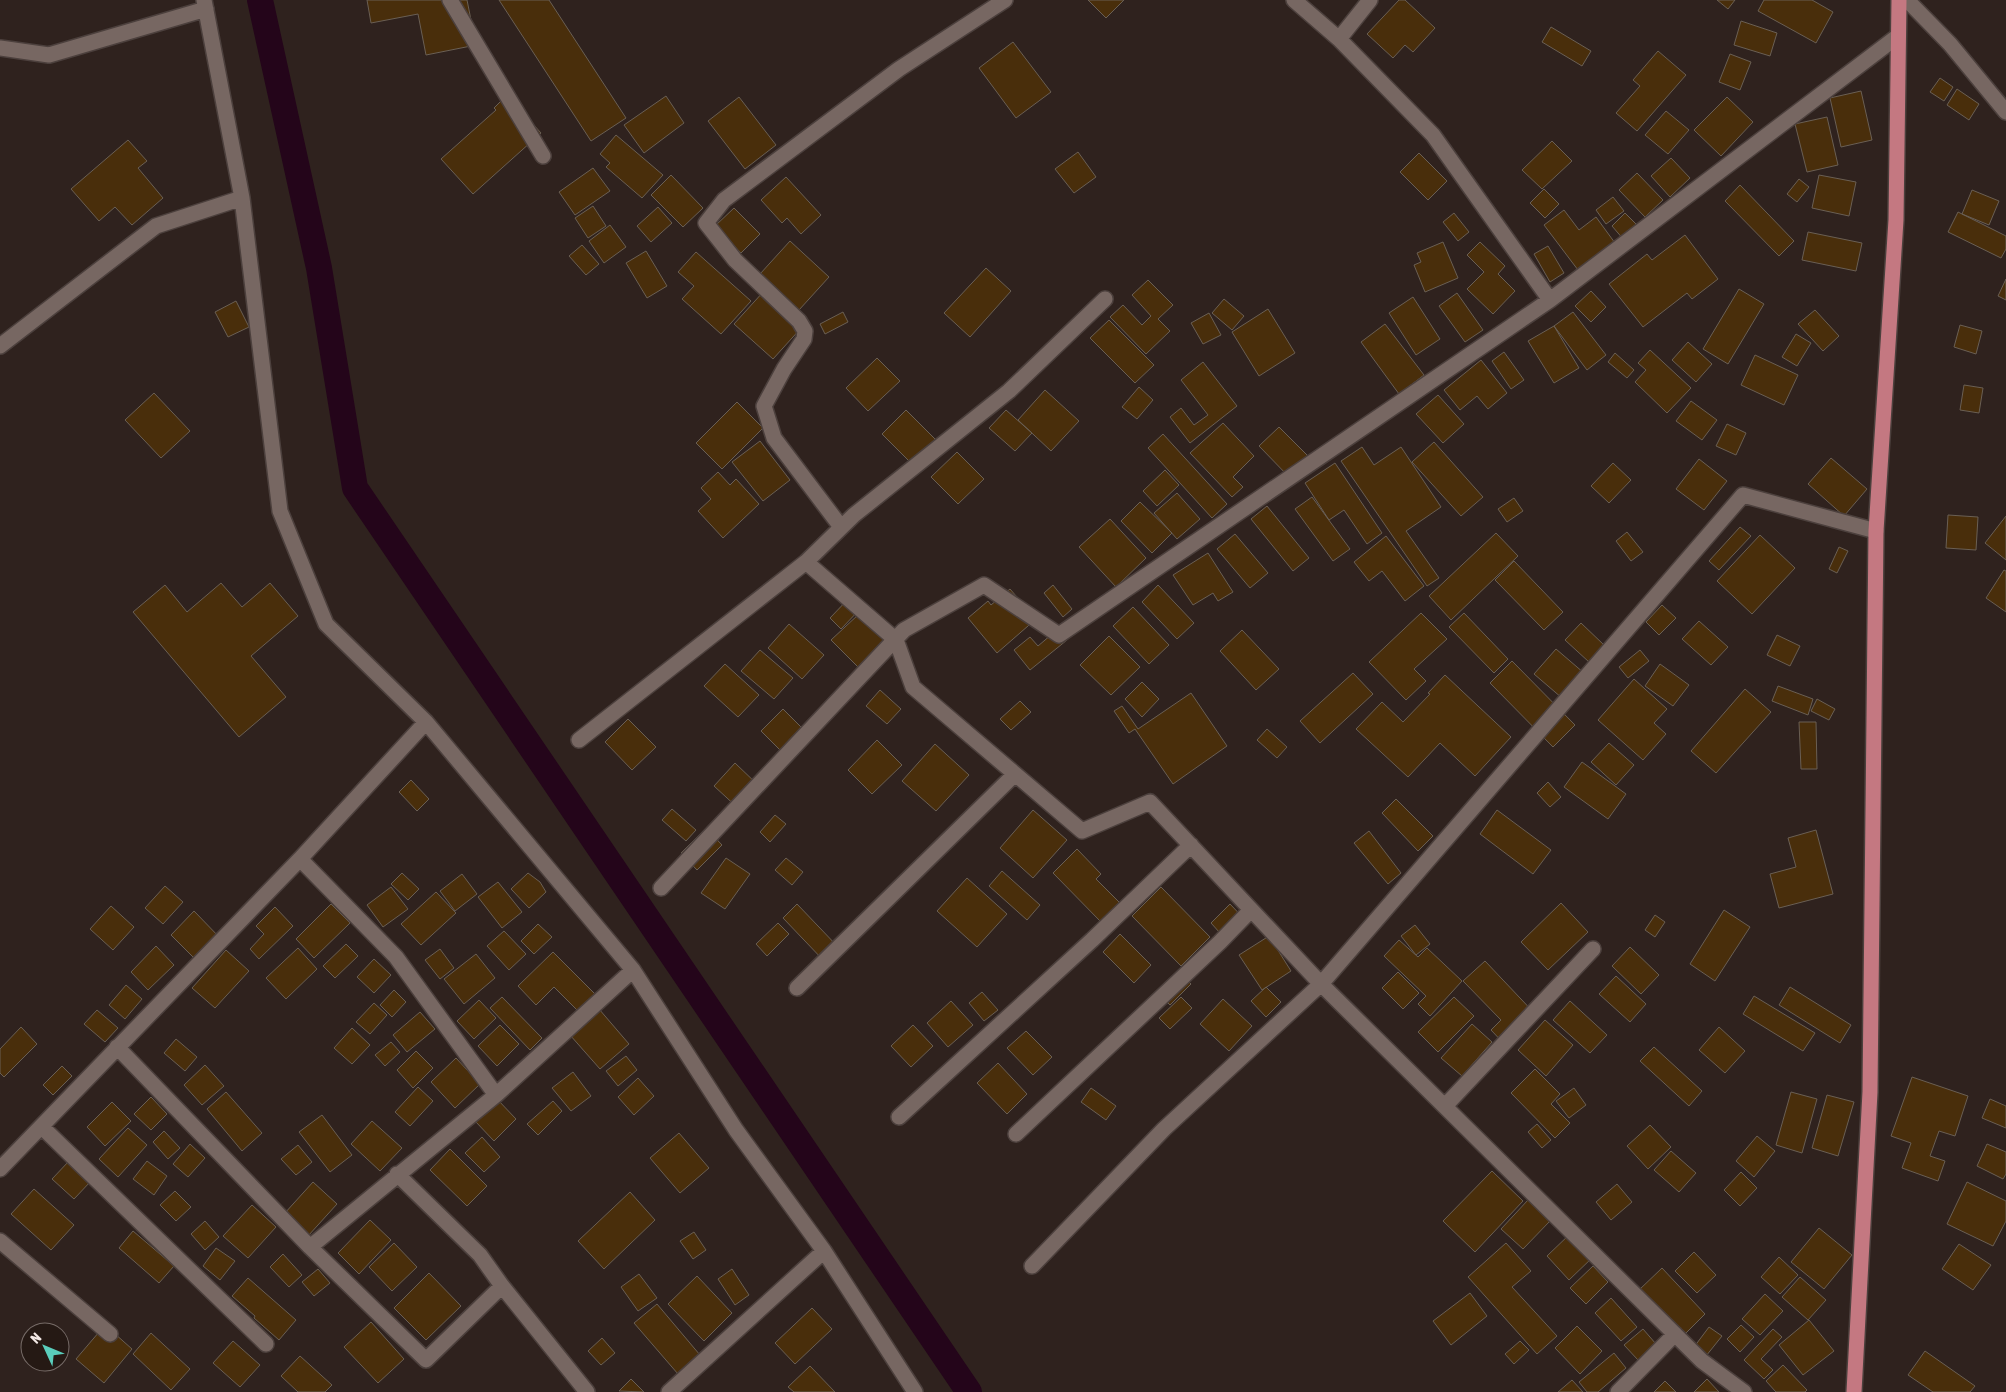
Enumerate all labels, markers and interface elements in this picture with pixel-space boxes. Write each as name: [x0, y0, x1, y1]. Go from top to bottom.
north arrow: [20, 1322, 70, 1372]
text: N: [27, 1329, 44, 1346]

